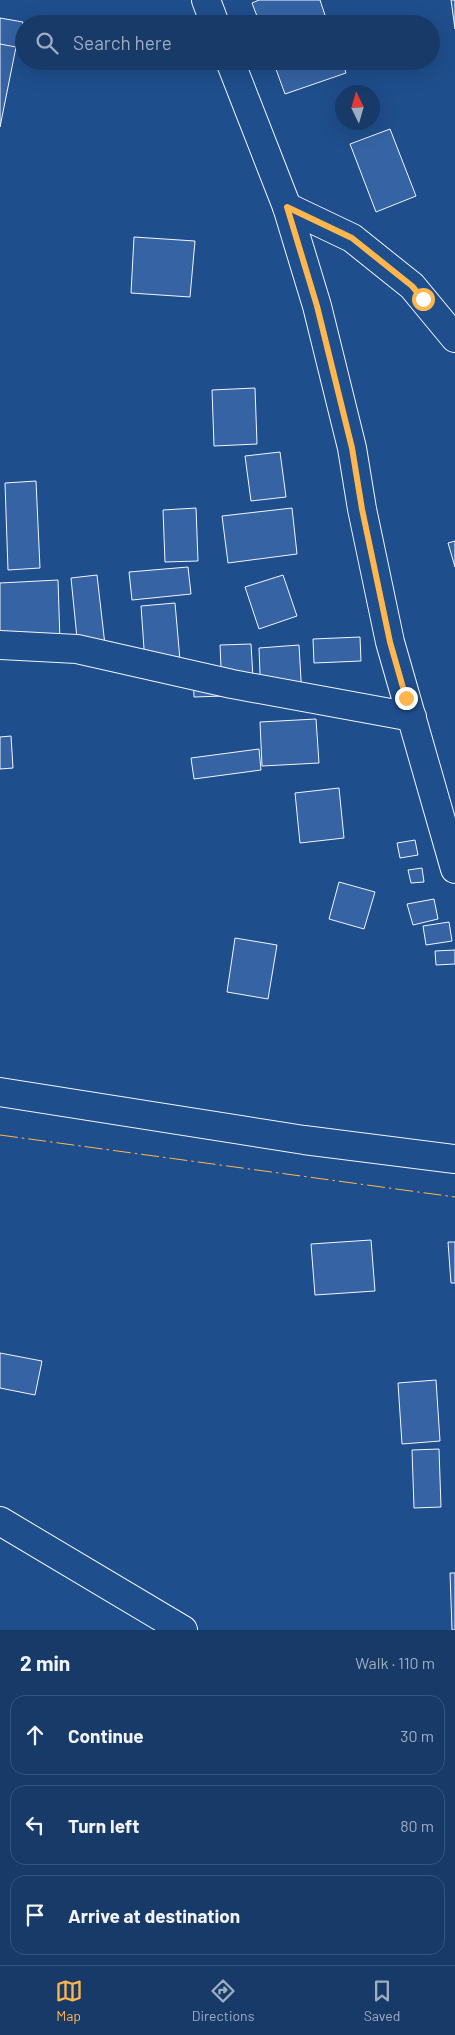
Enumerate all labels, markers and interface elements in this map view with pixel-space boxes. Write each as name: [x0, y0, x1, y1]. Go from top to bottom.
search box: [15, 15, 440, 70]
icon: search: [33, 29, 61, 57]
text: Search here: [73, 31, 172, 54]
north arrow: [335, 85, 380, 130]
route start: [412, 288, 435, 311]
route end: [395, 687, 418, 710]
text: 2 min: [20, 1650, 70, 1675]
text: Walk · 110 m: [355, 1653, 435, 1672]
icon: ahead: [21, 1721, 49, 1749]
text: Continue: [68, 1724, 144, 1747]
text: 30 m: [400, 1726, 434, 1745]
icon: left: [21, 1811, 49, 1839]
text: Turn left: [68, 1814, 139, 1837]
text: 80 m: [400, 1816, 434, 1835]
icon: arrive: [21, 1901, 49, 1929]
text: Arrive at destination: [68, 1904, 240, 1927]
tab: Map: [55, 1977, 83, 2024]
tab: Directions: [192, 1977, 254, 2024]
tab: Saved: [364, 1977, 400, 2024]

